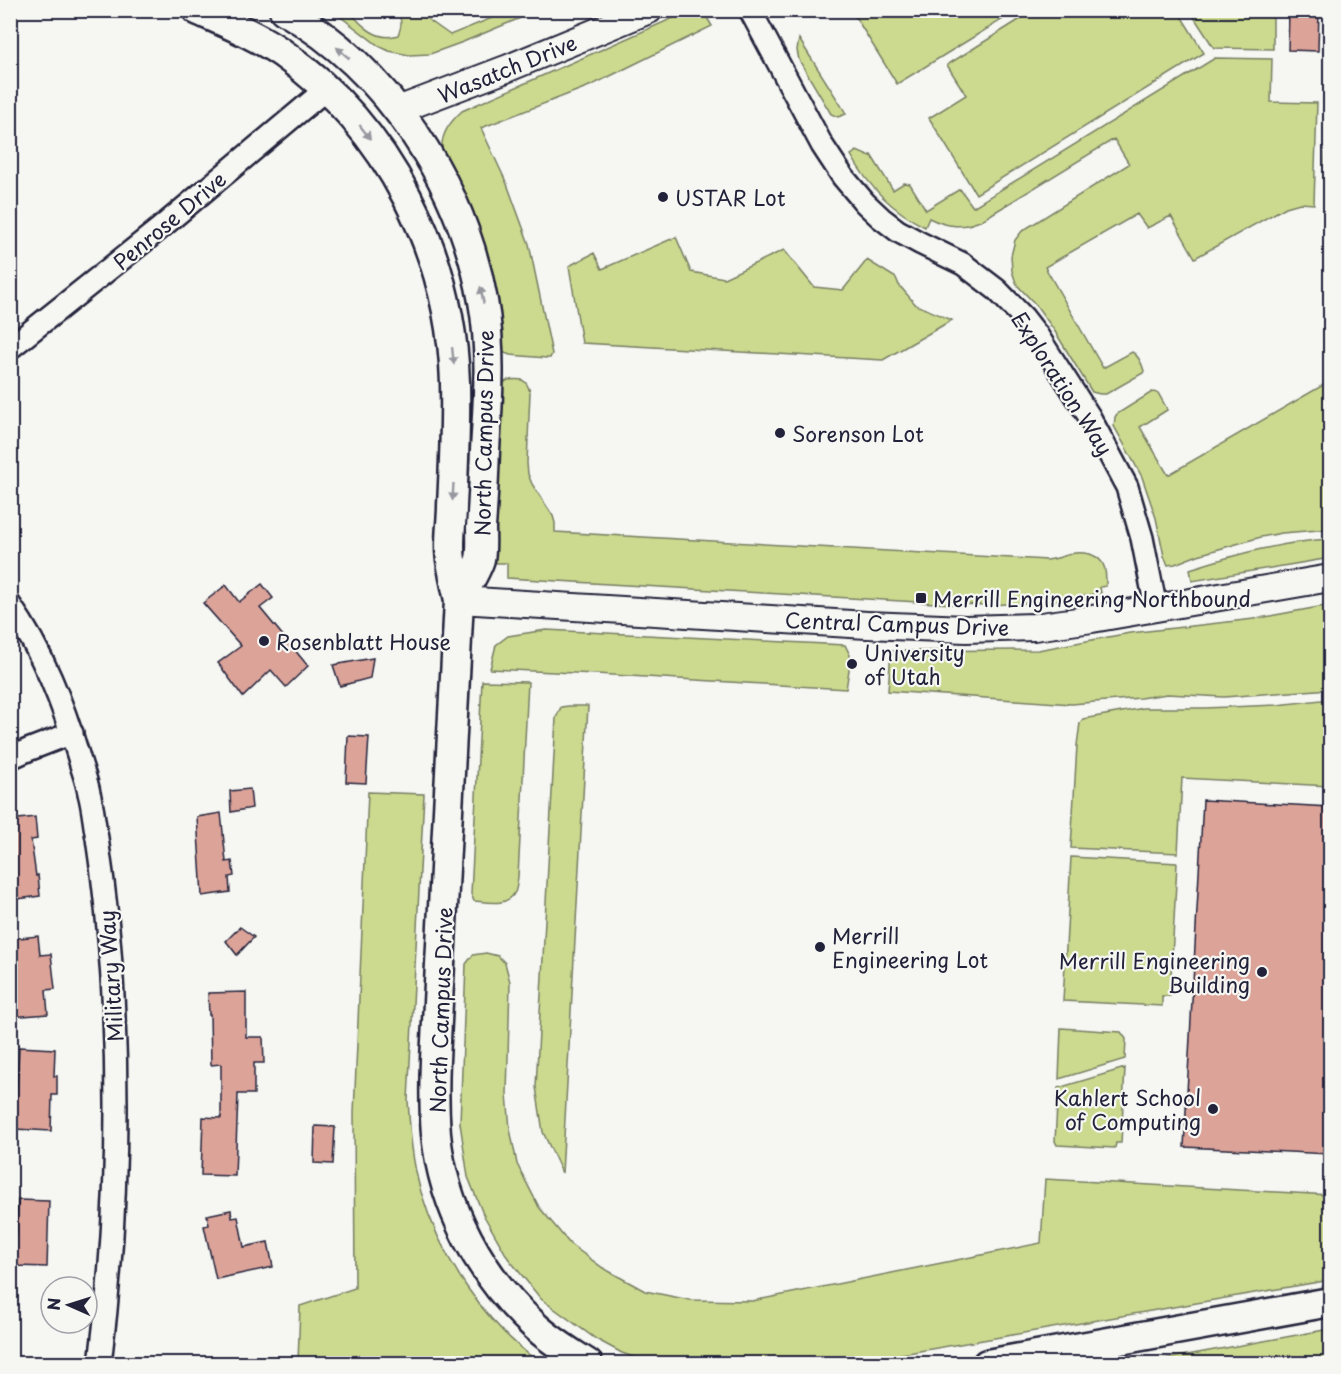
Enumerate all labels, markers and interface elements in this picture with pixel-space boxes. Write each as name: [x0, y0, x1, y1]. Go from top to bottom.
street label: Wasatch Drive: [433, 26, 581, 110]
one-way arrow: [336, 47, 351, 60]
one-way arrow: [359, 125, 371, 140]
street label: Penrose Drive: [105, 163, 233, 277]
place label: USTAR Lot: [675, 181, 786, 213]
marker: USTAR Lot: [656, 190, 670, 204]
one-way arrow: [477, 285, 486, 304]
street label: Exploration Way: [1004, 305, 1122, 461]
street label: North Campus Drive: [465, 330, 501, 536]
one-way arrow: [448, 346, 457, 365]
place label: Sorenson Lot: [792, 417, 924, 449]
marker: Sorenson Lot: [773, 426, 787, 440]
one-way arrow: [448, 483, 457, 502]
place label: Merrill Engineering Northbound: [933, 582, 1251, 614]
marker: Merrill Engineering Northbound: [914, 591, 928, 605]
street label: Central Campus Drive: [784, 603, 1010, 643]
place label: Rosenblatt House: [276, 625, 451, 657]
marker: Rosenblatt House: [257, 634, 271, 648]
place label: University of Utah: [864, 636, 965, 692]
marker: University of Utah: [845, 657, 859, 671]
street label: North Campus Drive: [420, 906, 460, 1114]
street label: Military Way: [89, 909, 131, 1043]
place label: Merrill Engineering Lot: [832, 919, 988, 975]
marker: Merrill Engineering Lot: [813, 940, 827, 954]
place label: Merrill Engineering Building: [1059, 944, 1250, 1000]
marker: Merrill Engineering Building: [1255, 965, 1269, 979]
place label: Kahlert School of Computing: [1054, 1081, 1201, 1137]
marker: Kahlert School of Computing: [1206, 1102, 1220, 1116]
north arrow: [39, 1275, 99, 1335]
text: N: [41, 1297, 65, 1311]

